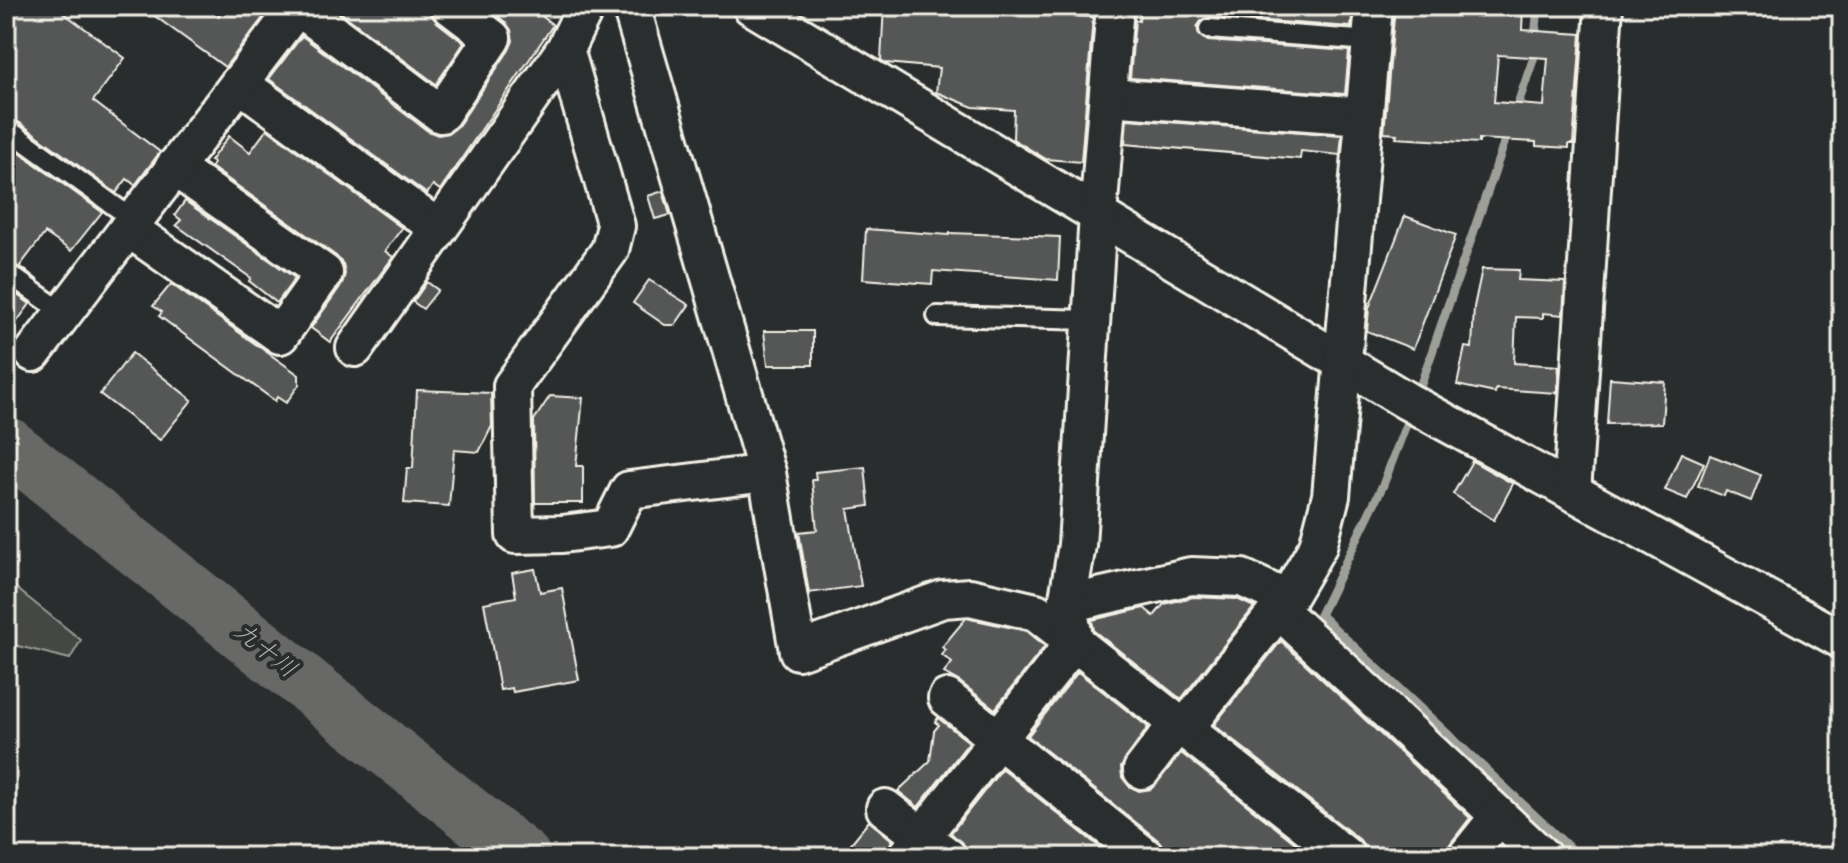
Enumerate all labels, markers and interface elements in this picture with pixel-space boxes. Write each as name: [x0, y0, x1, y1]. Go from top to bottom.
water label: 九十川: [225, 613, 305, 689]

